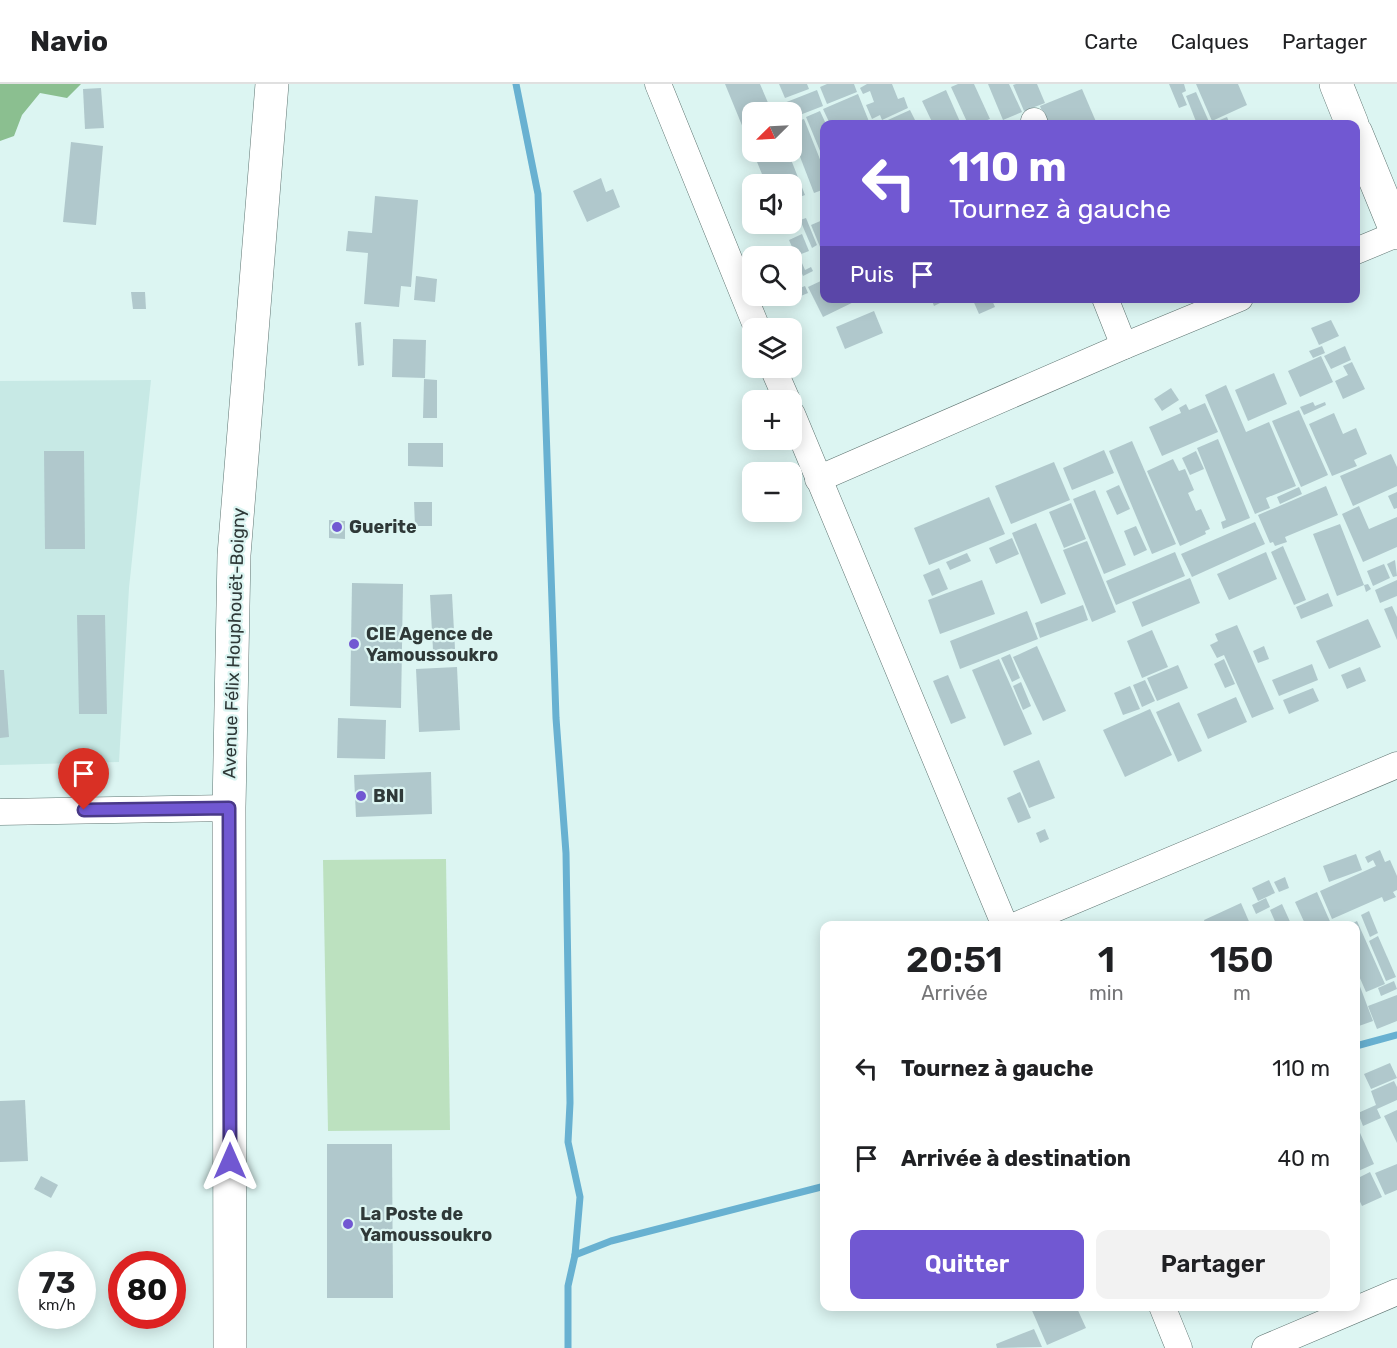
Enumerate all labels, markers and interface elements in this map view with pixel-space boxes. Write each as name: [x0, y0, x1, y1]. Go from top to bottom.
text: Navio: [30, 25, 108, 58]
text: Carte: [1084, 29, 1138, 54]
text: Calques: [1171, 29, 1249, 54]
text: Partager: [1282, 29, 1367, 54]
north arrow: [742, 102, 802, 162]
map controls: [742, 102, 802, 522]
text: 110 m: [949, 142, 1067, 192]
icon: left: [850, 144, 928, 222]
button: sound: [742, 174, 802, 234]
text: Tournez à gauche: [949, 193, 1171, 225]
button: search: [742, 246, 802, 306]
icon: arrive: [906, 258, 939, 291]
text: Puis: [850, 261, 894, 288]
button: layers: [742, 318, 802, 378]
button: +: [742, 390, 802, 450]
button: −: [742, 462, 802, 522]
street label: Avenue Félix Houphouët-Boigny: [218, 507, 250, 779]
place label: Guerite: [349, 516, 417, 538]
marker: Guerite: [330, 520, 344, 534]
place label: CIE Agence de Yamoussoukro: [366, 623, 498, 666]
marker: CIE Agence de Yamoussoukro: [347, 637, 361, 651]
pin: [58, 748, 109, 810]
icon: arrive: [67, 757, 100, 790]
place label: BNI: [373, 785, 404, 807]
marker: BNI: [354, 789, 368, 803]
text: 20:51: [906, 938, 1003, 981]
text: 1: [1098, 938, 1115, 981]
text: 150: [1210, 938, 1274, 981]
text: Arrivée: [921, 981, 988, 1005]
text: min: [1089, 981, 1124, 1005]
text: m: [1233, 981, 1251, 1005]
icon: left: [850, 1052, 883, 1085]
text: Tournez à gauche: [901, 1055, 1094, 1082]
text: 110 m: [1272, 1055, 1330, 1082]
position arrow: [198, 1129, 262, 1193]
icon: arrive: [850, 1142, 883, 1175]
text: Arrivée à destination: [901, 1145, 1131, 1172]
text: 40 m: [1277, 1145, 1330, 1172]
place label: La Poste de Yamoussoukro: [360, 1203, 492, 1246]
marker: La Poste de Yamoussoukro: [341, 1217, 355, 1231]
button: Quitter: [850, 1230, 1084, 1299]
button: Partager: [1096, 1230, 1330, 1299]
speed limit sign: 80: [108, 1251, 186, 1329]
text: 73: [39, 1265, 75, 1301]
text: km/h: [38, 1296, 76, 1314]

